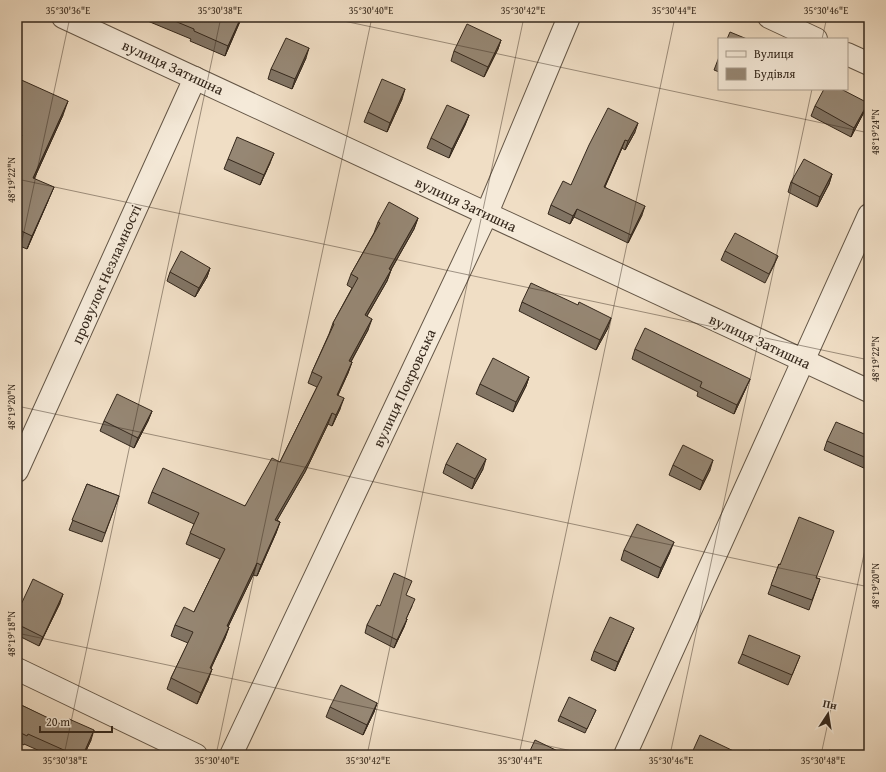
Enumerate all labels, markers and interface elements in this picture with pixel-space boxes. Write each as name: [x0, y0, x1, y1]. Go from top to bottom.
text: 35°30'36"E: [46, 3, 90, 18]
text: 35°30'38"E: [198, 3, 242, 18]
text: 35°30'40"E: [349, 3, 393, 18]
text: 35°30'42"E: [501, 3, 545, 18]
text: 35°30'44"E: [652, 3, 696, 18]
text: 35°30'46"E: [804, 3, 848, 18]
street label: вулиця Затишна: [119, 34, 228, 100]
legend: [718, 38, 848, 90]
text: Вулиця: [754, 45, 794, 62]
text: Будівля: [754, 65, 795, 82]
text: 48°19'24"N: [868, 109, 883, 155]
text: 48°19'22"N: [4, 157, 19, 203]
street label: вулиця Затишна: [412, 171, 521, 237]
street label: провулок Незламності: [66, 201, 146, 347]
street label: вулиця Затишна: [706, 308, 815, 374]
street label: вулиця Покровська: [367, 325, 441, 451]
text: 48°19'22"N: [868, 336, 883, 382]
text: 48°19'20"N: [4, 384, 19, 430]
text: 48°19'20"N: [868, 563, 883, 609]
text: 48°19'18"N: [4, 611, 19, 657]
north arrow: [808, 694, 848, 734]
text: Пн: [821, 695, 839, 714]
scale bar: [40, 708, 112, 734]
text: 20 m: [46, 713, 70, 730]
text: 35°30'38"E: [43, 753, 87, 768]
text: 35°30'40"E: [195, 753, 239, 768]
text: 35°30'42"E: [346, 753, 390, 768]
text: 35°30'44"E: [498, 753, 542, 768]
text: 35°30'46"E: [649, 753, 693, 768]
text: 35°30'48"E: [801, 753, 845, 768]

